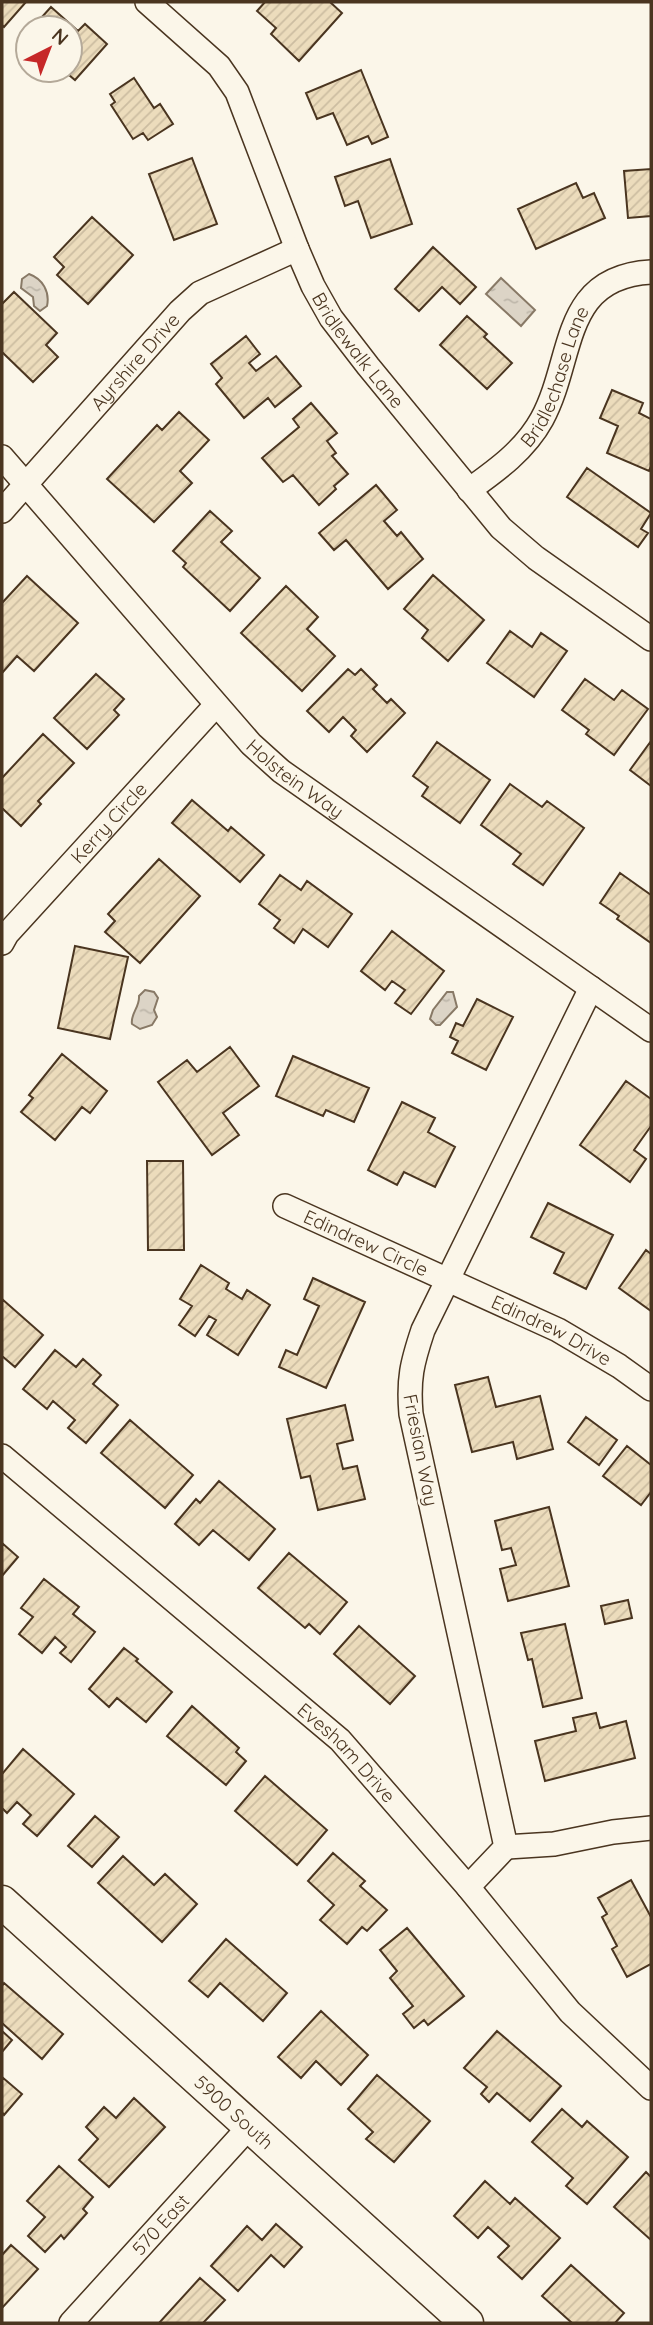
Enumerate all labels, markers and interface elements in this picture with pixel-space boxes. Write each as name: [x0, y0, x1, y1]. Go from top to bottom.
north arrow: [14, 14, 84, 84]
text: N: [47, 23, 74, 50]
street label: Bridlewalk Lane: [307, 288, 410, 413]
street label: Bridlechase Lane: [515, 301, 594, 452]
street label: Ayrshire Drive: [85, 308, 185, 415]
street label: Holstein Way: [241, 734, 348, 823]
street label: Kerry Circle: [65, 777, 152, 868]
street label: Edindrew Circle: [300, 1204, 432, 1281]
street label: Edindrew Drive: [488, 1289, 616, 1371]
street label: Friesian Way: [398, 1392, 444, 1508]
street label: Evesham Drive: [293, 1697, 401, 1807]
street label: 5900 South: [189, 2070, 279, 2154]
street label: 570 East: [127, 2189, 194, 2260]

